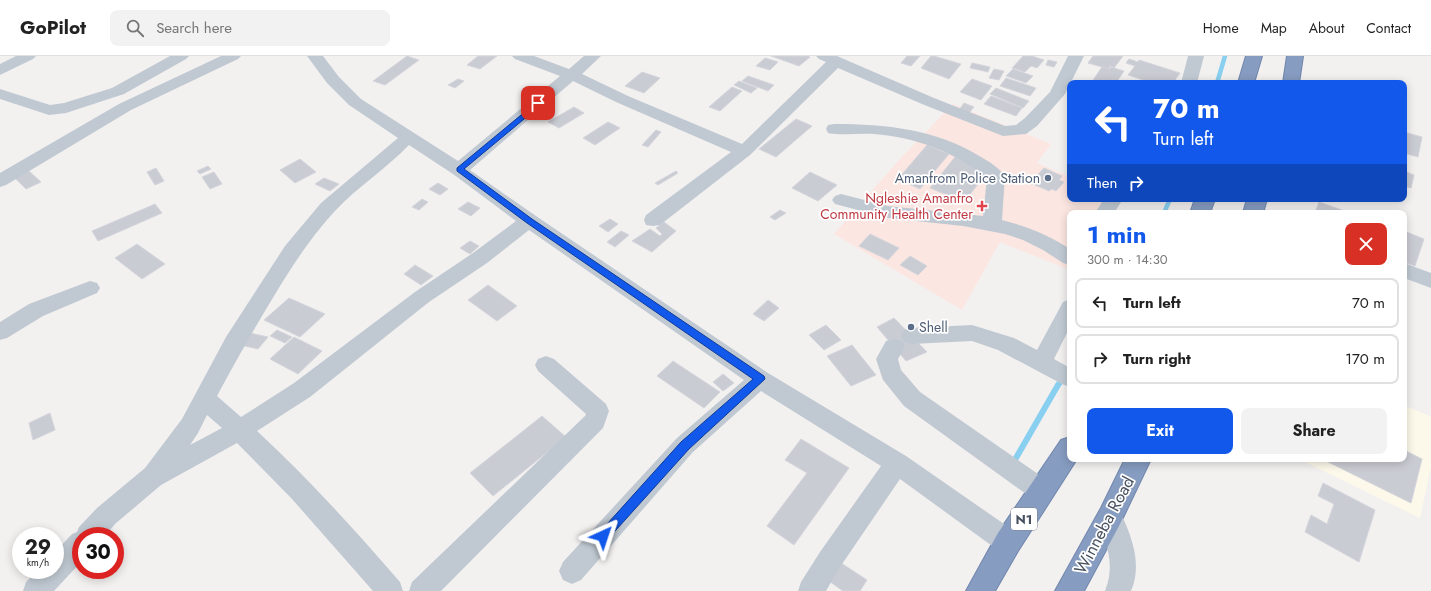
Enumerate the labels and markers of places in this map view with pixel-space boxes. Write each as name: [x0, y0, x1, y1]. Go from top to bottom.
pin: [521, 86, 555, 120]
place label: Amanfrom Police Station: [895, 168, 1040, 188]
marker: Amanfrom Police Station: [1043, 173, 1053, 183]
place label: Ngleshie Amanfro Community Health Center: [820, 188, 973, 224]
marker: Ngleshie Amanfro Community Health Center: [976, 200, 988, 212]
place label: Shell: [919, 317, 948, 337]
marker: Shell: [906, 322, 916, 332]

